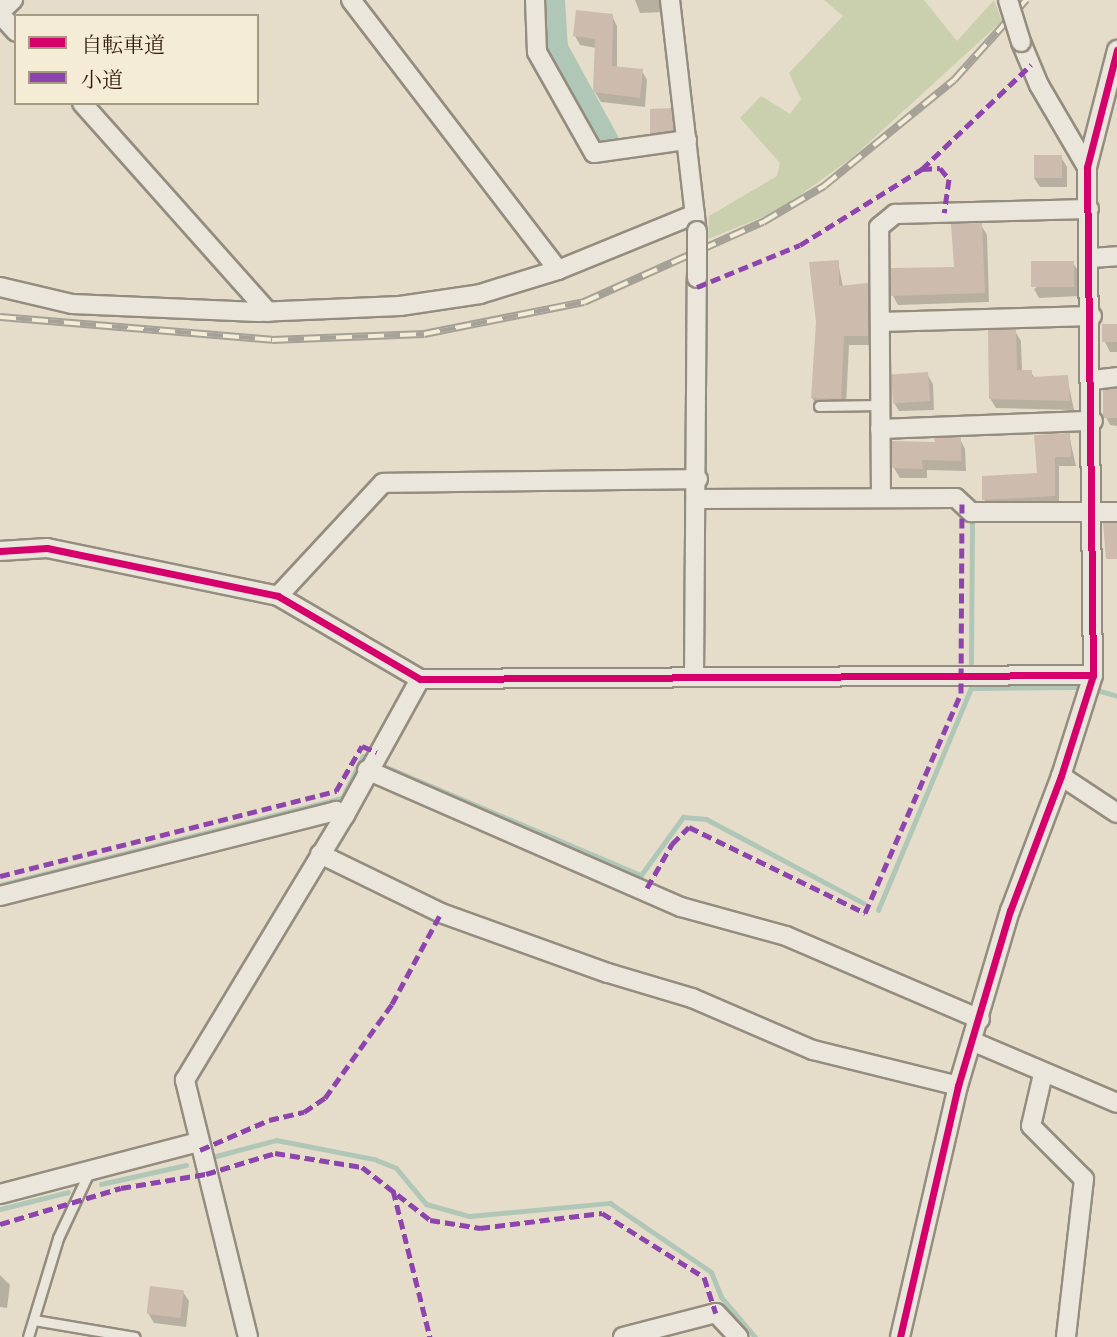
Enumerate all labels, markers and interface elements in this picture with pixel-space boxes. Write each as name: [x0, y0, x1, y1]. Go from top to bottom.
legend: [14, 14, 259, 105]
text: 自転車道: [81, 32, 165, 57]
text: 小道: [81, 67, 123, 92]

